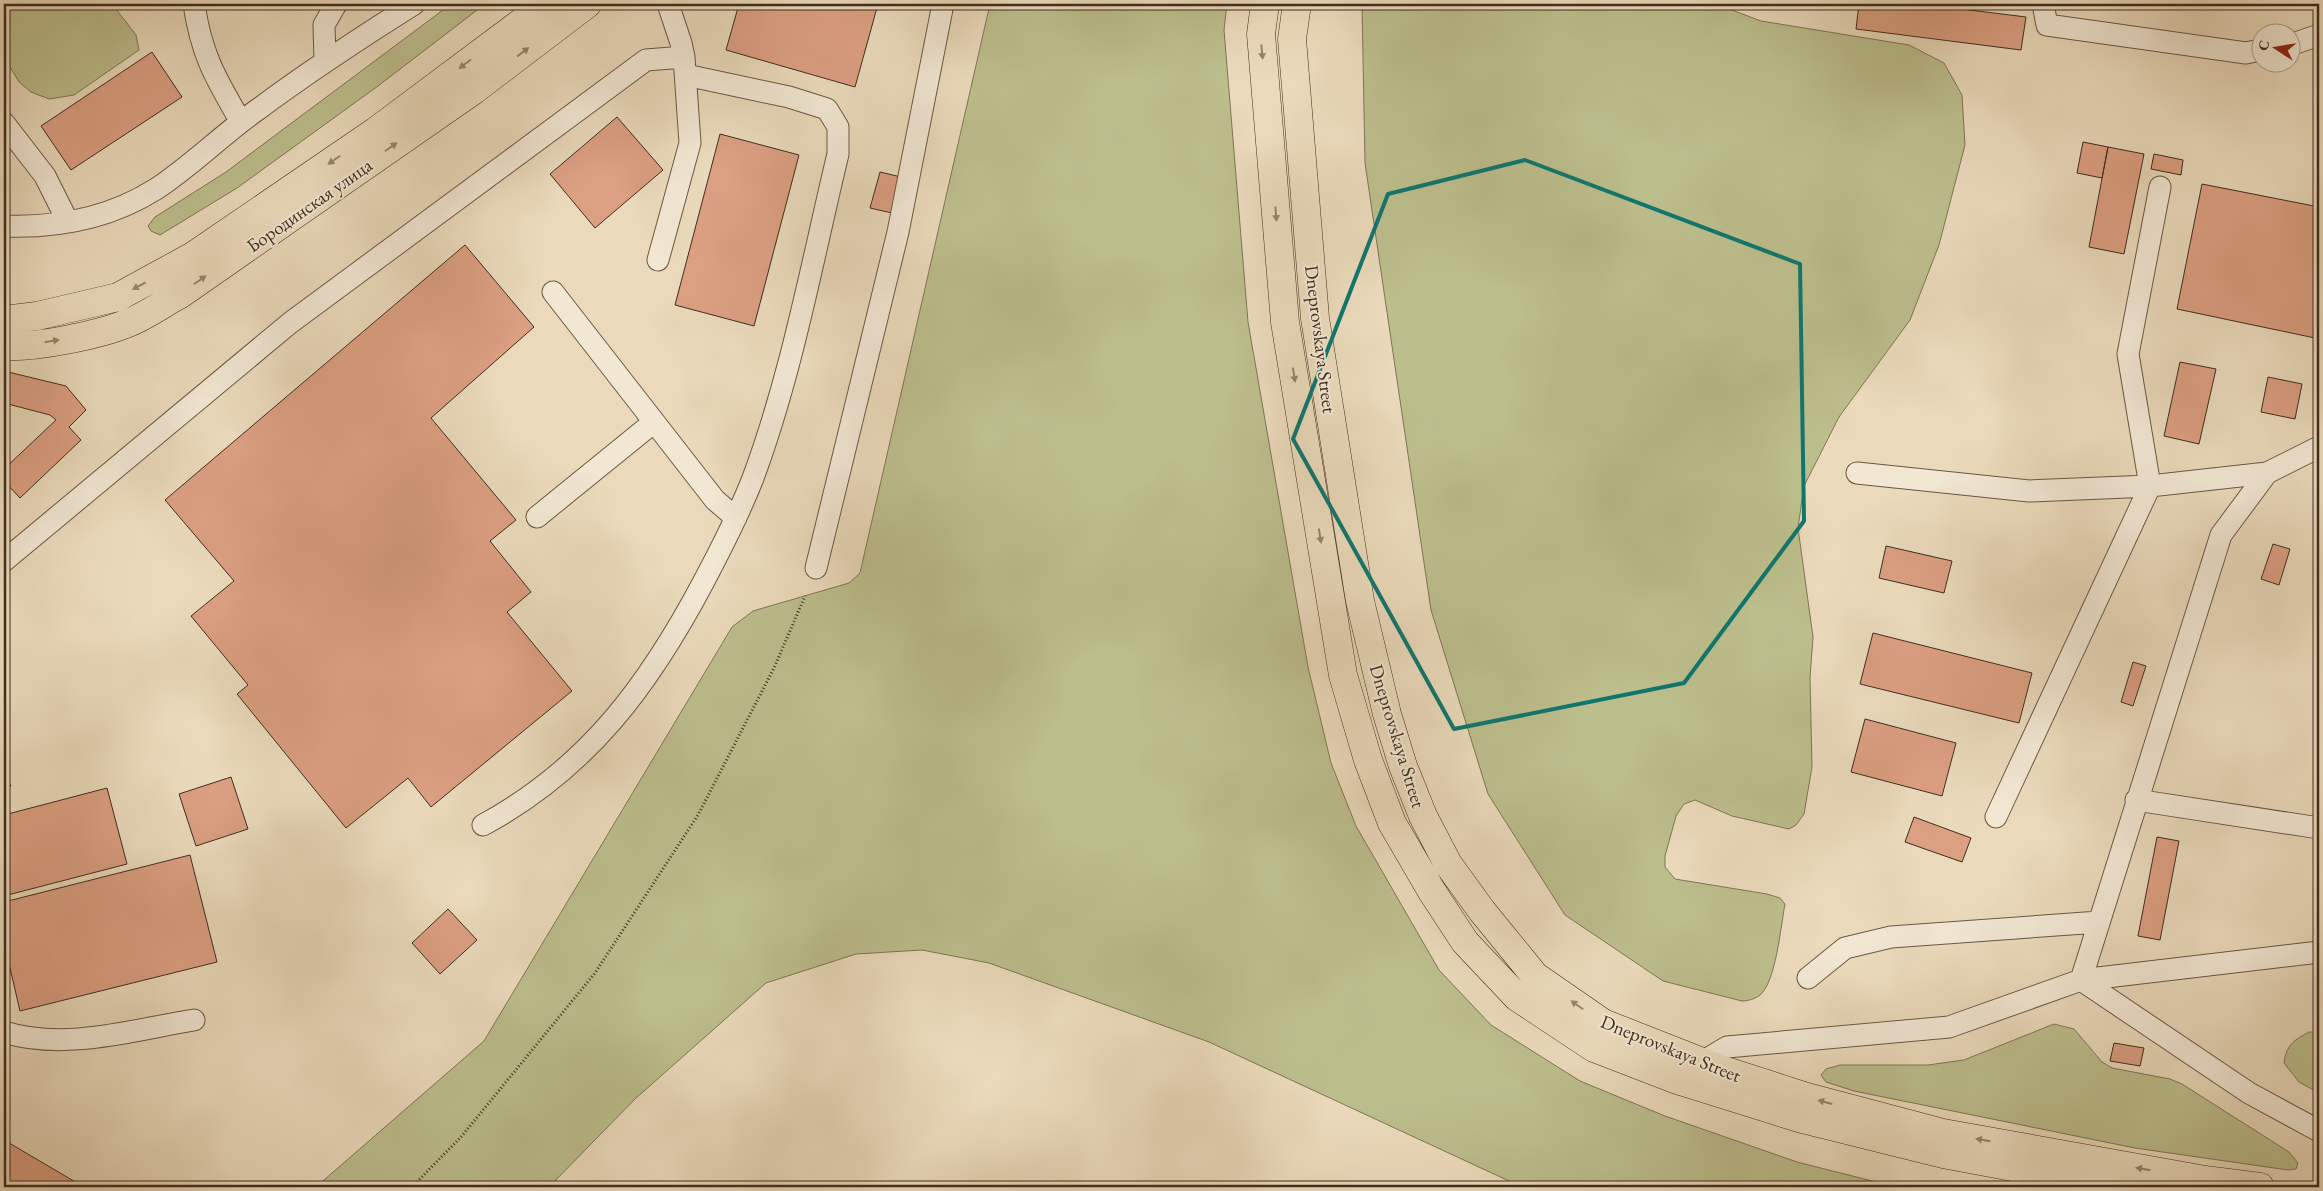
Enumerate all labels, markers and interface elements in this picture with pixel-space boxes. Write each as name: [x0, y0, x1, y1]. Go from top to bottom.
north arrow: [2250, 22, 2300, 72]
text: С: [2253, 39, 2273, 52]
one-way arrow: [1258, 44, 1266, 60]
one-way arrow: [516, 47, 529, 58]
one-way arrow: [458, 59, 472, 69]
one-way arrow: [384, 142, 398, 152]
street label: Бородинская улица: [241, 152, 378, 258]
one-way arrow: [327, 155, 341, 165]
one-way arrow: [1272, 206, 1280, 222]
street label: Dneprovskaya Street: [1299, 264, 1342, 415]
one-way arrow: [194, 275, 207, 285]
one-way arrow: [131, 282, 146, 290]
one-way arrow: [44, 337, 60, 345]
one-way arrow: [1290, 368, 1298, 384]
one-way arrow: [1317, 528, 1325, 544]
street label: Dneprovskaya Street: [1364, 661, 1431, 811]
one-way arrow: [1570, 1000, 1583, 1010]
street label: Dneprovskaya Street: [1597, 1009, 1745, 1088]
one-way arrow: [1817, 1098, 1832, 1106]
one-way arrow: [1974, 1136, 1990, 1144]
one-way arrow: [2134, 1164, 2150, 1172]

